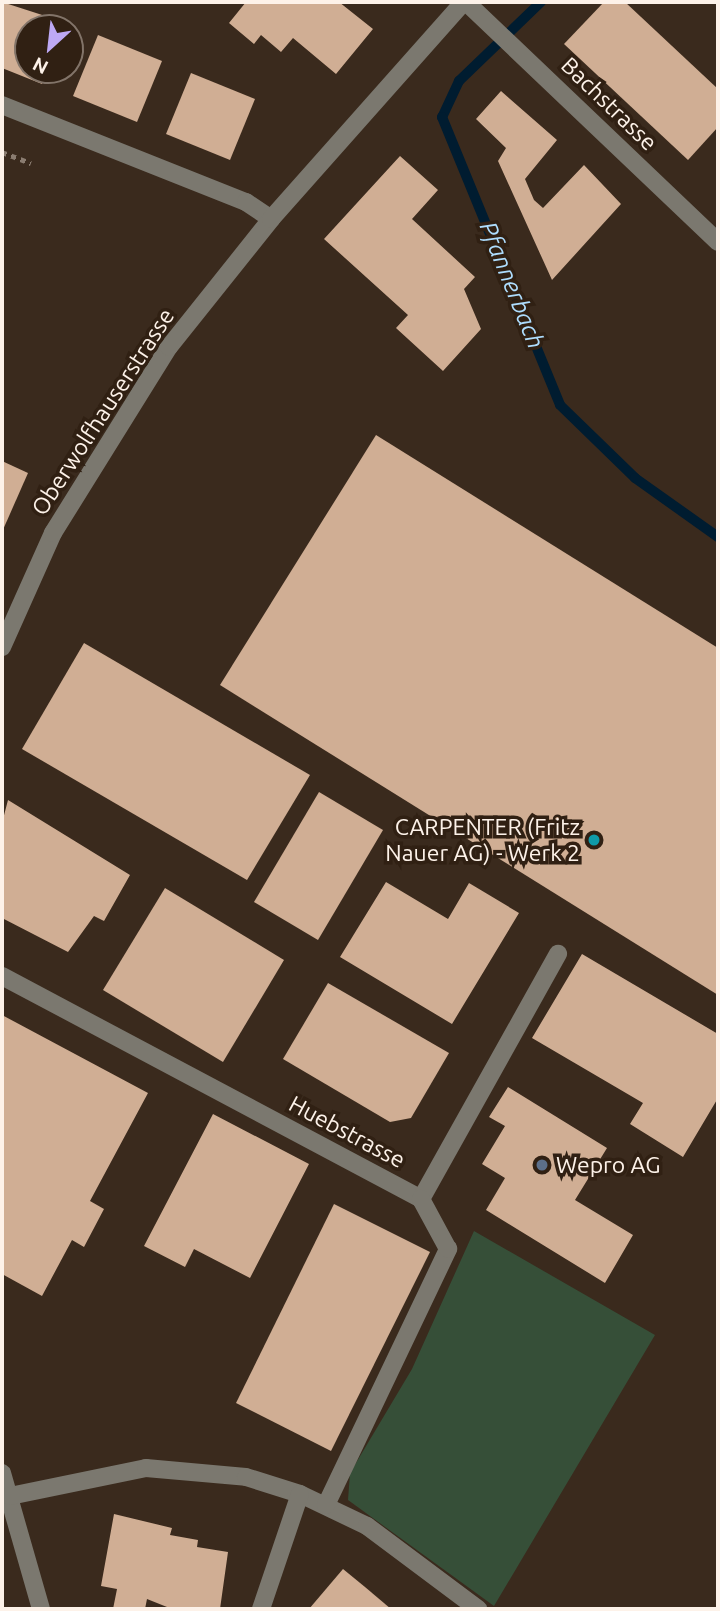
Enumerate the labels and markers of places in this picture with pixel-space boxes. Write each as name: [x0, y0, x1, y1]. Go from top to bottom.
place label: CARPENTER (Fritz Nauer AG) - Werk 2: [385, 813, 580, 867]
marker: CARPENTER (Fritz Nauer AG) - Werk 2: [586, 832, 602, 848]
place label: Wepro AG: [556, 1151, 660, 1179]
marker: Wepro AG: [534, 1157, 550, 1173]

